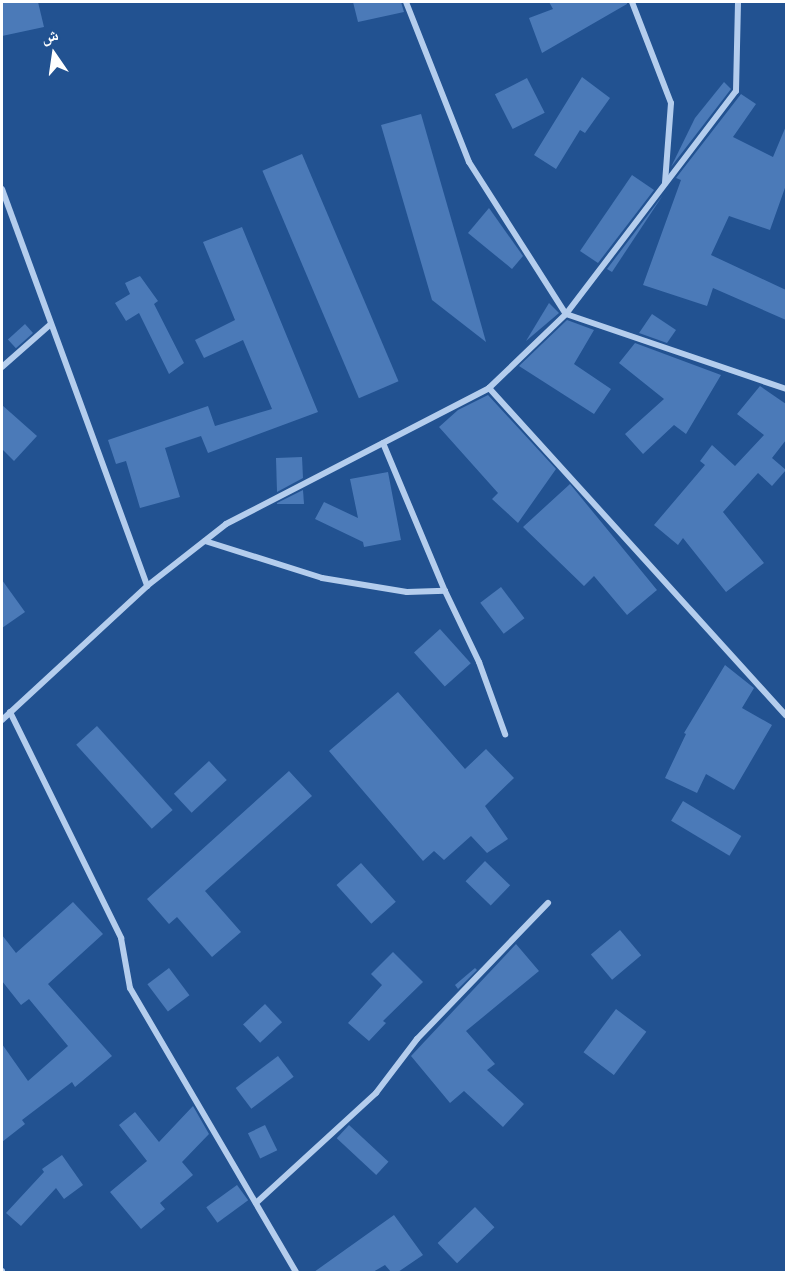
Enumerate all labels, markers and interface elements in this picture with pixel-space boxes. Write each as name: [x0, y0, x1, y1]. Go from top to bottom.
north arrow: [24, 24, 84, 84]
text: ش: [39, 25, 60, 47]

